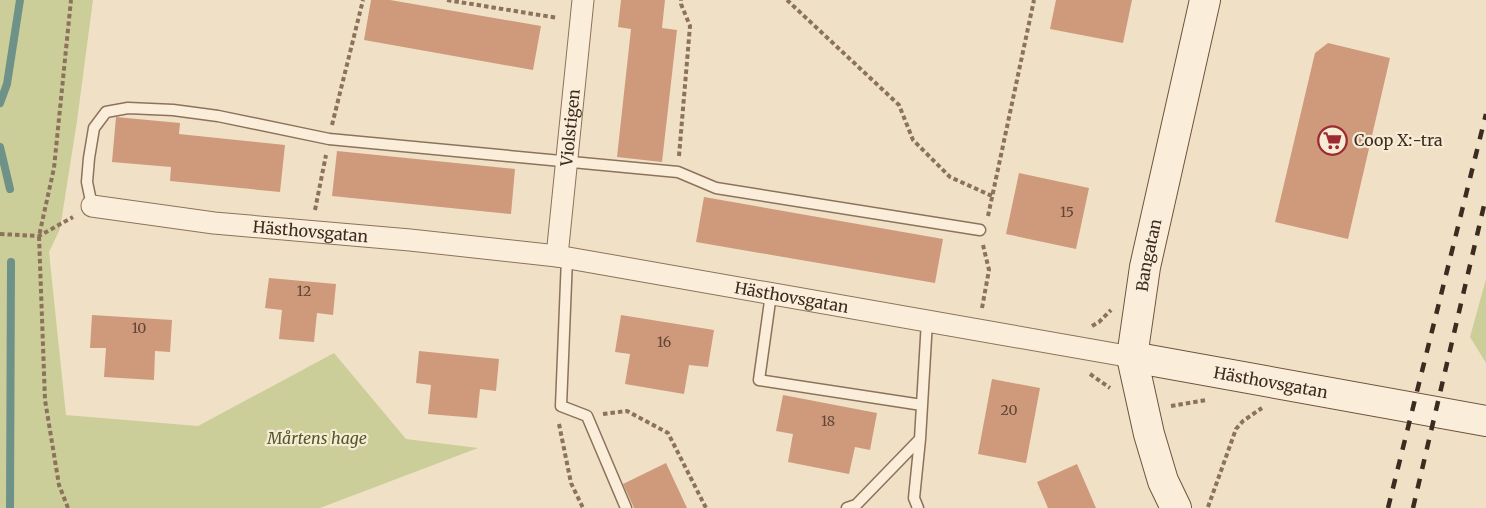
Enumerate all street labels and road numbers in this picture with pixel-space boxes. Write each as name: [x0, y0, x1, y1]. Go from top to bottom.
street label: Violstigen: [556, 88, 584, 168]
street label: Hästhovsgatan: [252, 216, 369, 246]
street label: Bangatan: [1132, 216, 1166, 293]
street label: Hästhovsgatan: [733, 277, 851, 317]
street label: Hästhovsgatan: [1212, 362, 1330, 402]

